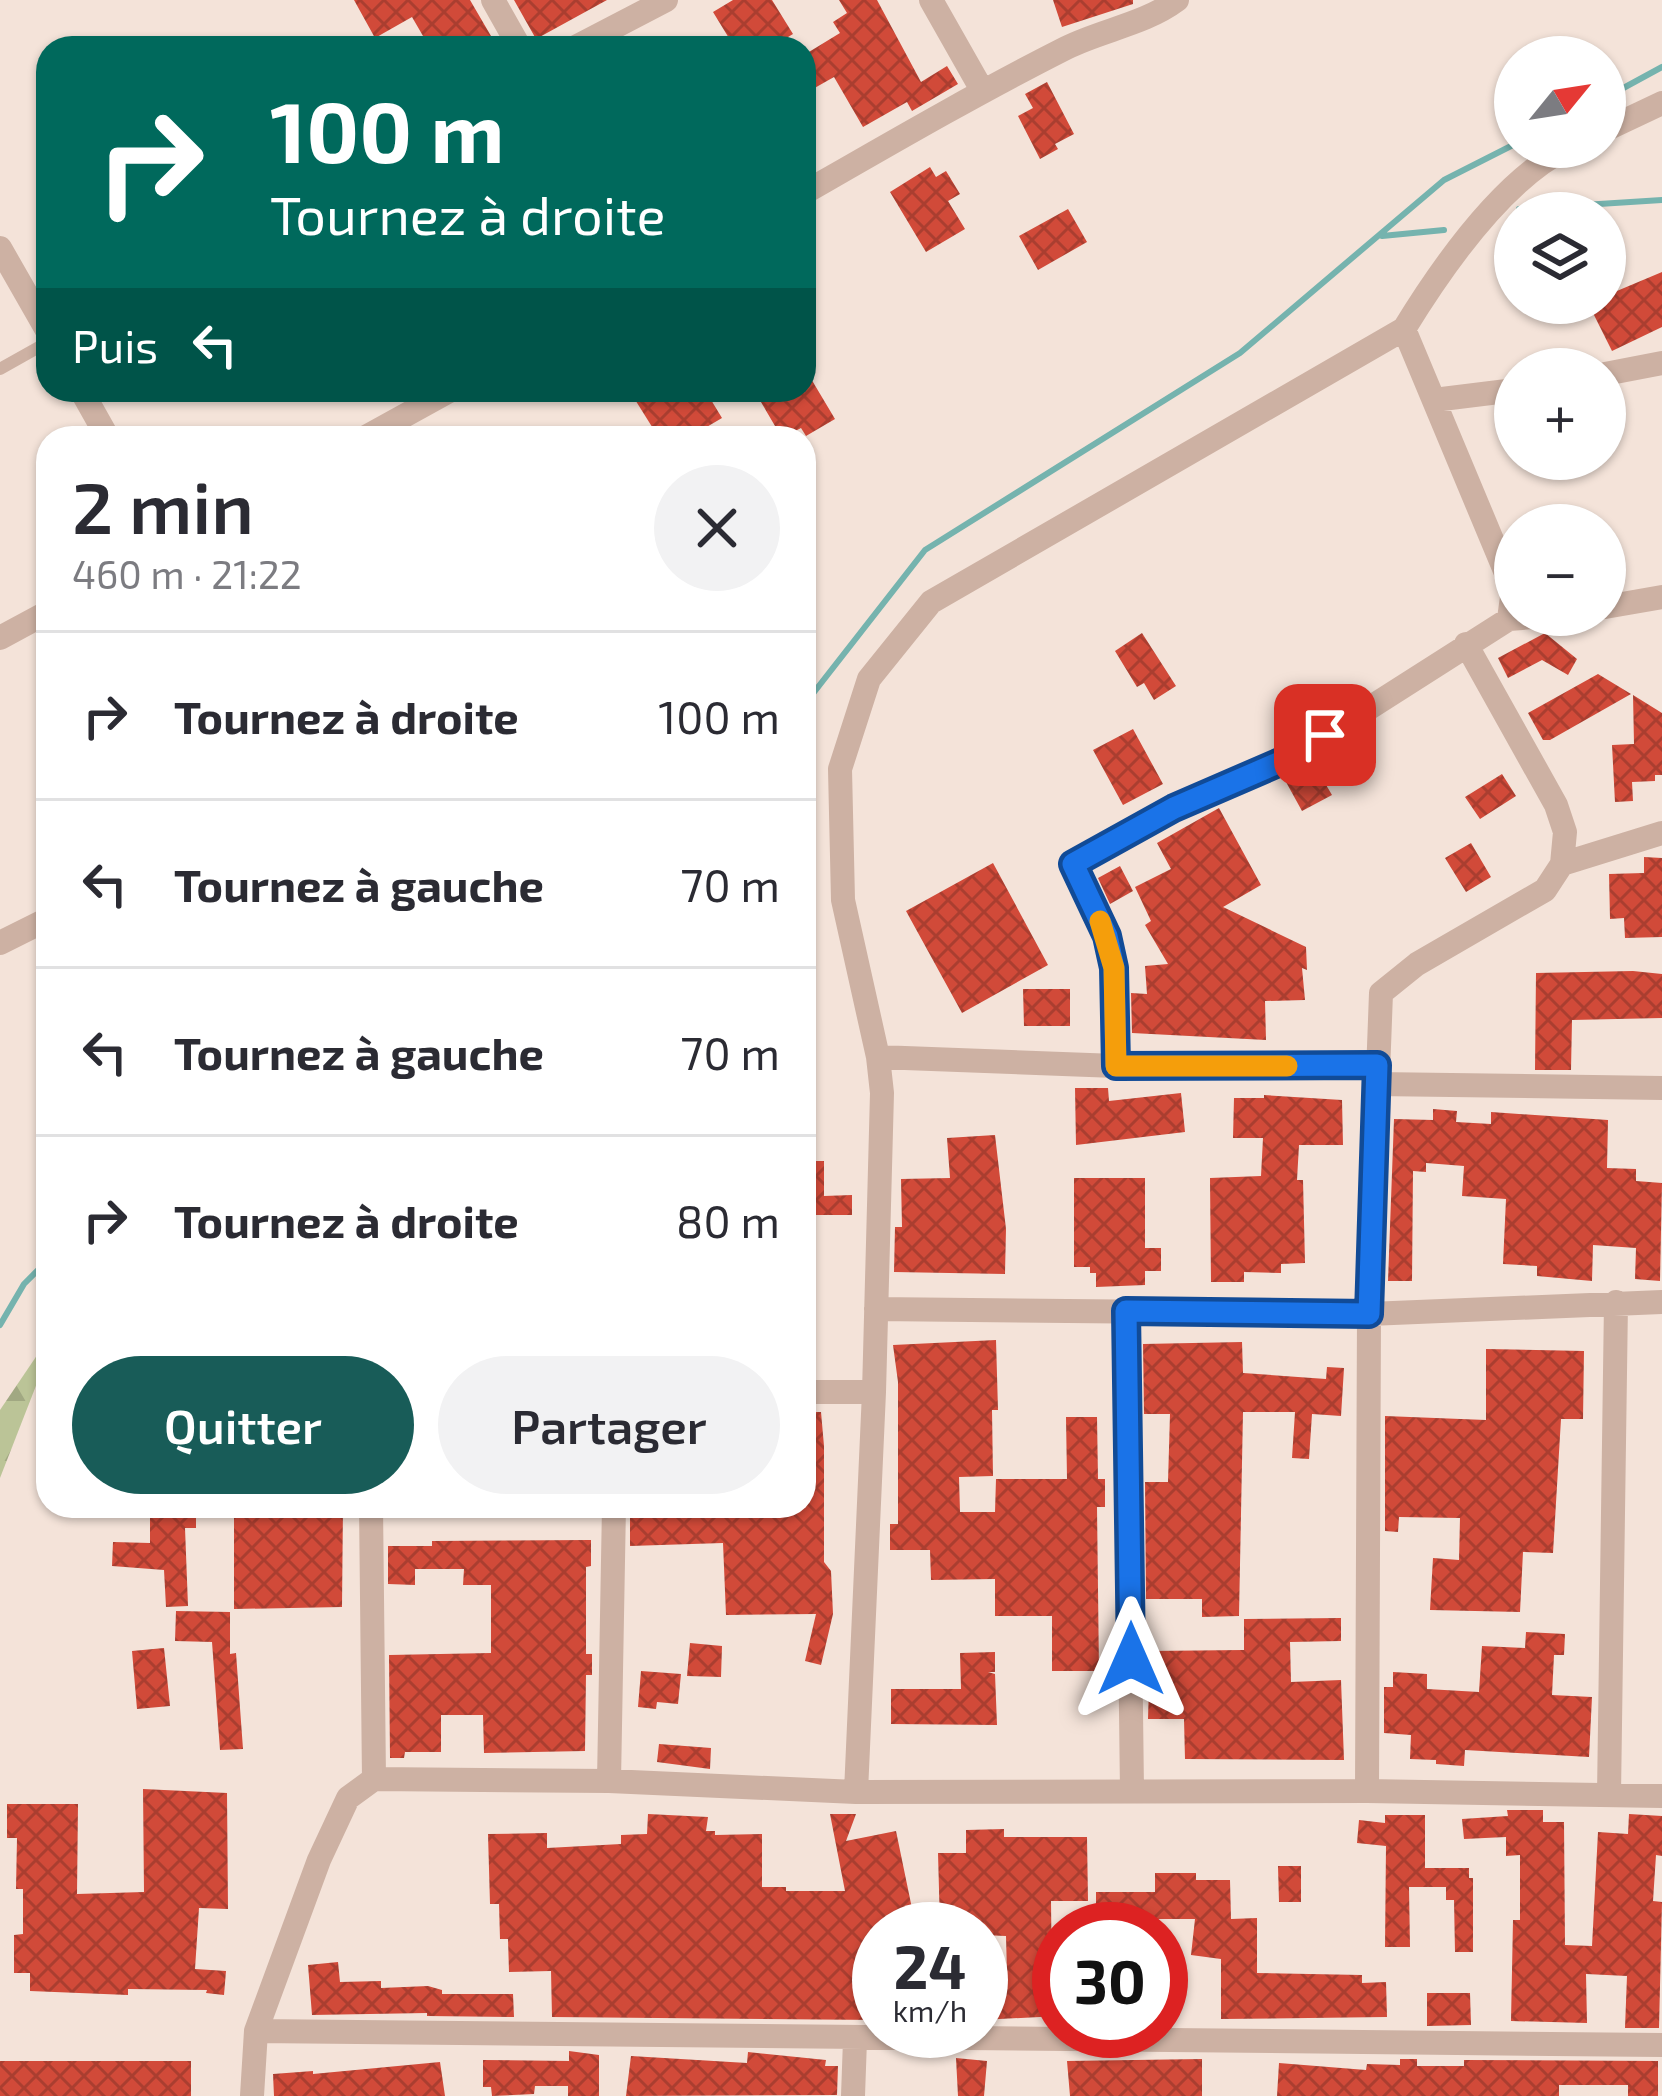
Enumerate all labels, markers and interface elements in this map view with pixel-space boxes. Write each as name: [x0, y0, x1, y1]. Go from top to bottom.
north arrow: [1494, 36, 1626, 168]
map controls: [1494, 36, 1626, 636]
text: 100 m: [270, 79, 504, 180]
icon: right: [72, 84, 228, 240]
text: Tournez à droite: [270, 181, 666, 246]
button: layers: [1494, 192, 1626, 324]
icon: left: [182, 312, 248, 378]
text: Puis: [72, 318, 158, 372]
button: +: [1494, 348, 1626, 480]
text: 2 min: [72, 462, 254, 548]
button: close: [654, 465, 780, 591]
button: −: [1494, 504, 1626, 636]
text: 460 m · 21:22: [72, 550, 302, 597]
icon: right: [72, 683, 138, 749]
pin: [1274, 684, 1376, 786]
text: Tournez à droite: [174, 689, 519, 743]
text: 100 m: [658, 689, 780, 743]
icon: arrive: [1292, 702, 1358, 768]
icon: left: [72, 851, 138, 917]
text: Tournez à gauche: [174, 857, 544, 911]
text: 70 m: [680, 857, 780, 911]
icon: left: [72, 1019, 138, 1085]
text: Tournez à gauche: [174, 1025, 544, 1079]
text: 70 m: [680, 1025, 780, 1079]
icon: right: [72, 1187, 138, 1253]
text: Tournez à droite: [174, 1193, 519, 1247]
text: 80 m: [676, 1193, 780, 1247]
button: Quitter: [72, 1356, 414, 1494]
button: Partager: [438, 1356, 780, 1494]
position arrow: [1068, 1596, 1194, 1722]
speed limit sign: 30: [1032, 1902, 1188, 2058]
text: 24: [893, 1929, 967, 2001]
text: km/h: [893, 1992, 967, 2028]

